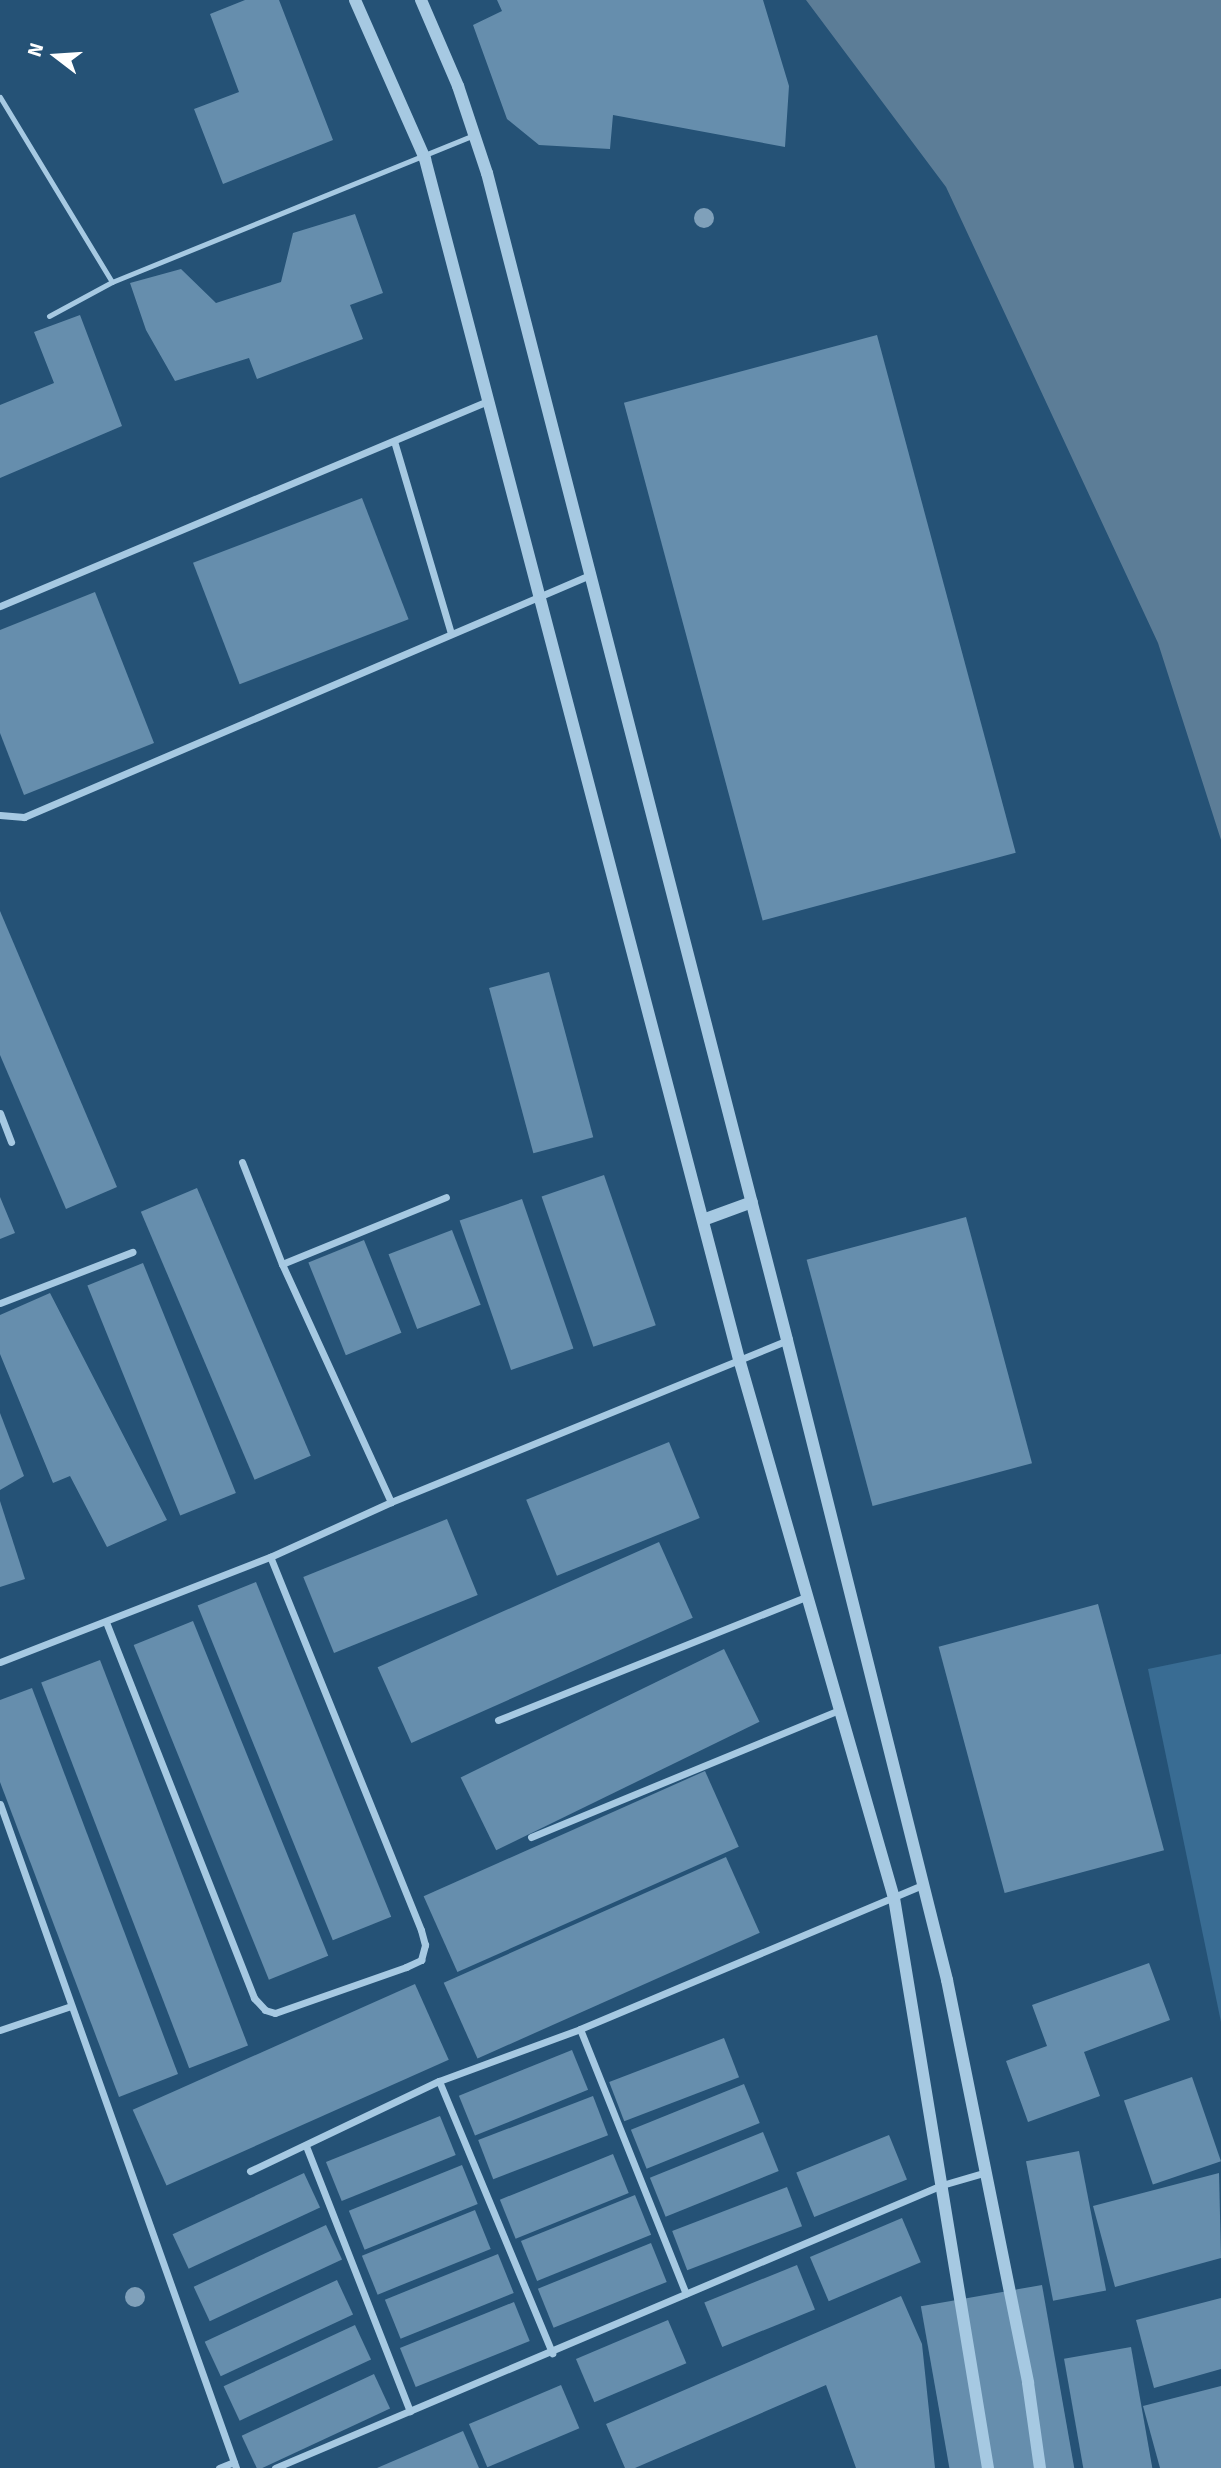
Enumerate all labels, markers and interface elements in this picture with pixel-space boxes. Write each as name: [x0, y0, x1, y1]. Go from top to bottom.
north arrow: [21, 21, 91, 91]
text: N: [23, 40, 49, 60]

